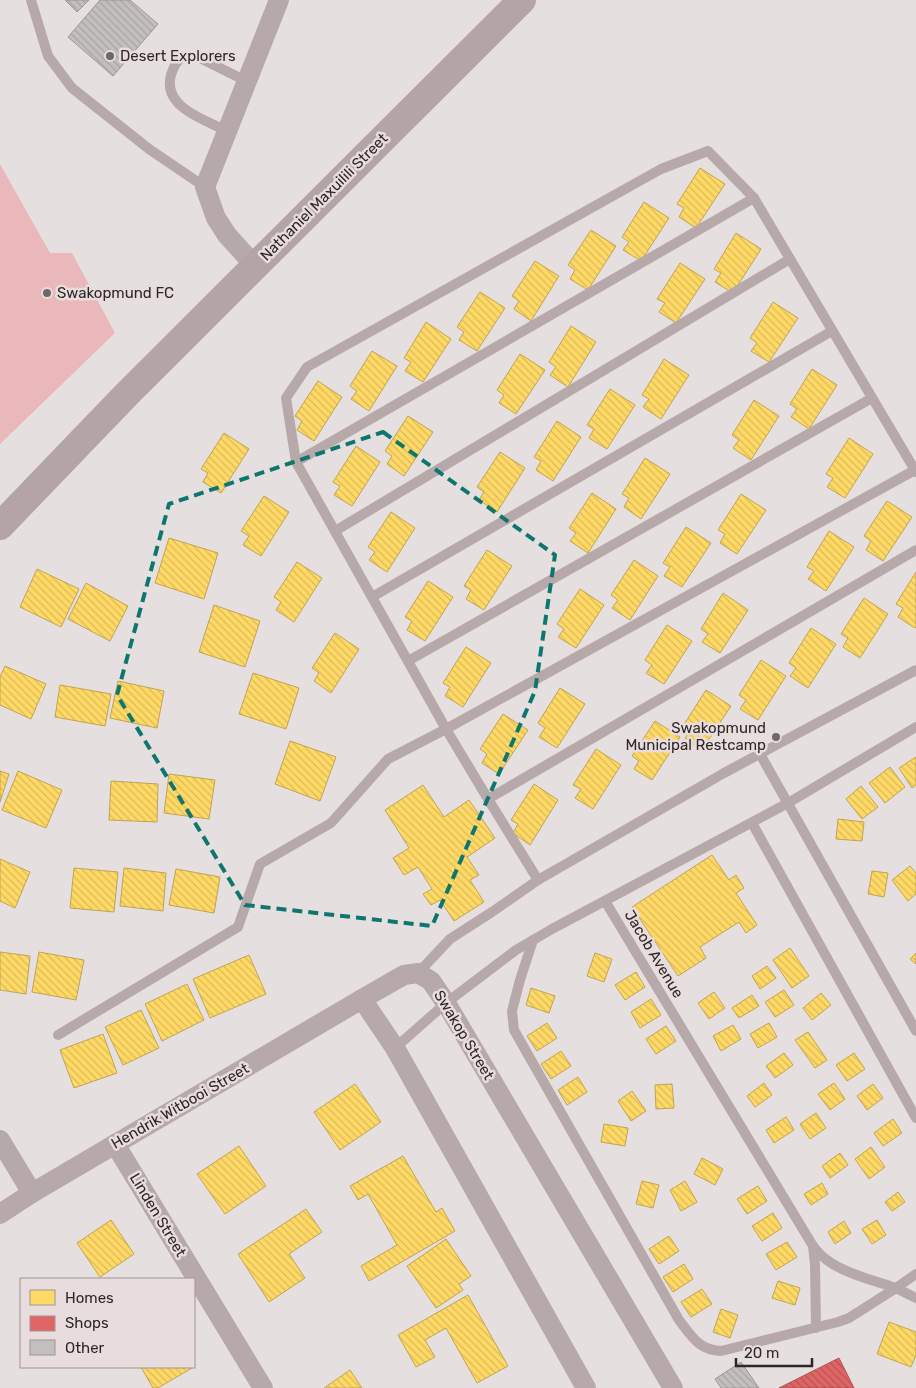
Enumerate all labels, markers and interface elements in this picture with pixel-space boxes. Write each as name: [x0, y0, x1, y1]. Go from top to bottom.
place label: Desert Explorers: [120, 47, 236, 65]
marker: Desert Explorers: [104, 50, 116, 62]
street label: Nathaniel Maxuilili Street: [257, 129, 392, 264]
place label: Swakopmund FC: [57, 284, 174, 302]
marker: Swakopmund FC: [41, 287, 53, 299]
place label: Swakopmund Municipal Restcamp: [625, 719, 766, 754]
marker: Swakopmund Municipal Restcamp: [770, 731, 782, 743]
street label: Jacob Avenue: [621, 907, 687, 1001]
street label: Swakop Street: [430, 987, 498, 1083]
street label: Hendrik Witbooi Street: [108, 1059, 252, 1153]
street label: Linden Street: [126, 1170, 190, 1260]
legend: [20, 1278, 195, 1368]
text: Homes: [65, 1289, 114, 1307]
text: Shops: [65, 1314, 109, 1332]
scale bar: [736, 1336, 812, 1368]
text: Other: [65, 1339, 105, 1357]
text: 20 m: [744, 1344, 779, 1362]

